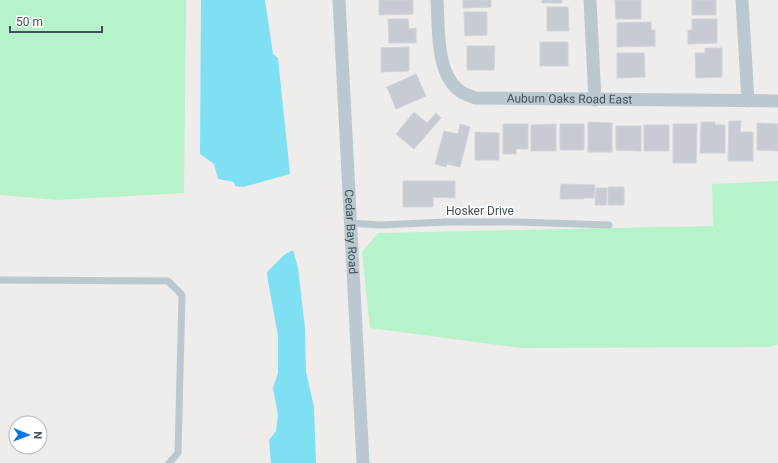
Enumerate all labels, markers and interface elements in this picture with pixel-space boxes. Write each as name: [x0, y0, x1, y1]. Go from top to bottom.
scale bar: [10, 8, 102, 34]
text: 50 m: [16, 15, 43, 29]
street label: Auburn Oaks Road East: [507, 91, 632, 107]
street label: Cedar Bay Road: [342, 189, 360, 274]
street label: Hosker Drive: [446, 204, 514, 218]
north arrow: [8, 415, 48, 455]
text: N: [31, 431, 44, 439]

